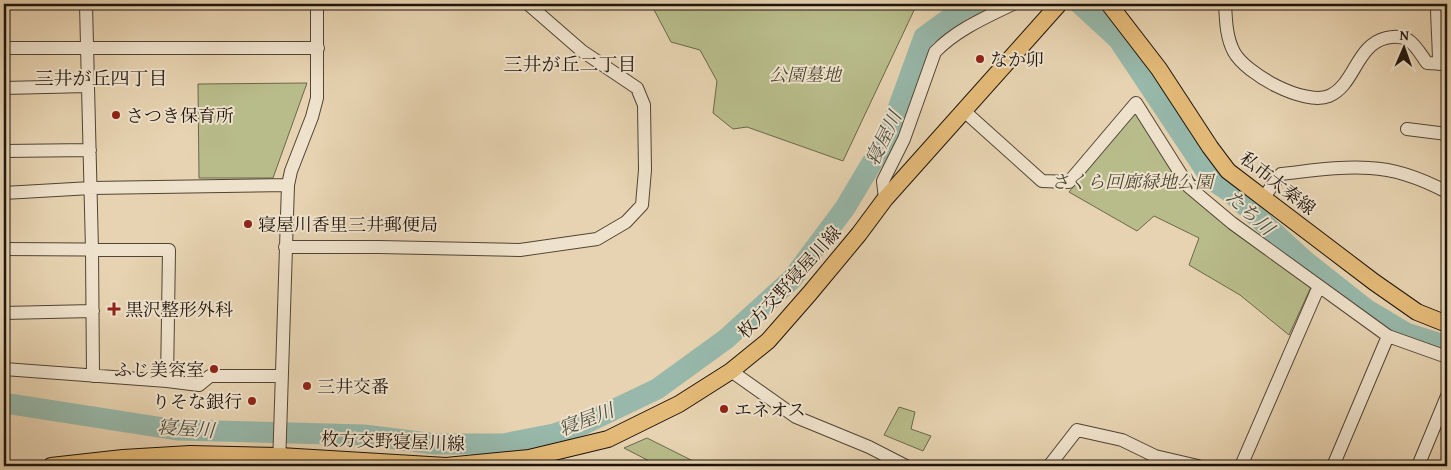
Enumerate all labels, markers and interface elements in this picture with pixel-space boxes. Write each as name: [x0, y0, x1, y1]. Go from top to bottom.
north arrow: [1378, 22, 1428, 72]
text: N: [1399, 25, 1410, 45]
place label: なか卯: [990, 46, 1044, 73]
district label: 三井が丘二丁目: [503, 50, 637, 78]
marker: なか卯: [974, 53, 986, 65]
park label: 公園墓地: [769, 61, 843, 88]
district label: 三井が丘四丁目: [34, 64, 168, 92]
place label: さつき保育所: [126, 102, 234, 129]
water label: 寝屋川: [858, 104, 909, 170]
marker: さつき保育所: [110, 109, 122, 121]
street label: 私市太秦線: [1234, 145, 1322, 221]
park label: さくら回廊緑地公園: [1051, 168, 1216, 195]
water label: たち川: [1219, 183, 1282, 243]
place label: 寝屋川香里三井郵便局: [258, 211, 438, 238]
marker: 寝屋川香里三井郵便局: [242, 218, 254, 230]
street label: 枚方交野寝屋川線: [731, 219, 847, 345]
place label: 黒沢整形外科: [125, 296, 233, 323]
marker: 黒沢整形外科: [107, 302, 121, 316]
place label: ふじ美容室: [114, 356, 204, 383]
marker: ふじ美容室: [208, 363, 220, 375]
place label: 三井交番: [317, 373, 389, 400]
marker: 三井交番: [301, 380, 313, 392]
place label: りそな銀行: [152, 388, 242, 415]
marker: りそな銀行: [246, 395, 258, 407]
water label: 寝屋川: [554, 395, 619, 442]
place label: エネオス: [734, 396, 806, 423]
marker: エネオス: [718, 403, 730, 415]
water label: 寝屋川: [157, 412, 217, 444]
street label: 枚方交野寝屋川線: [321, 425, 465, 457]

